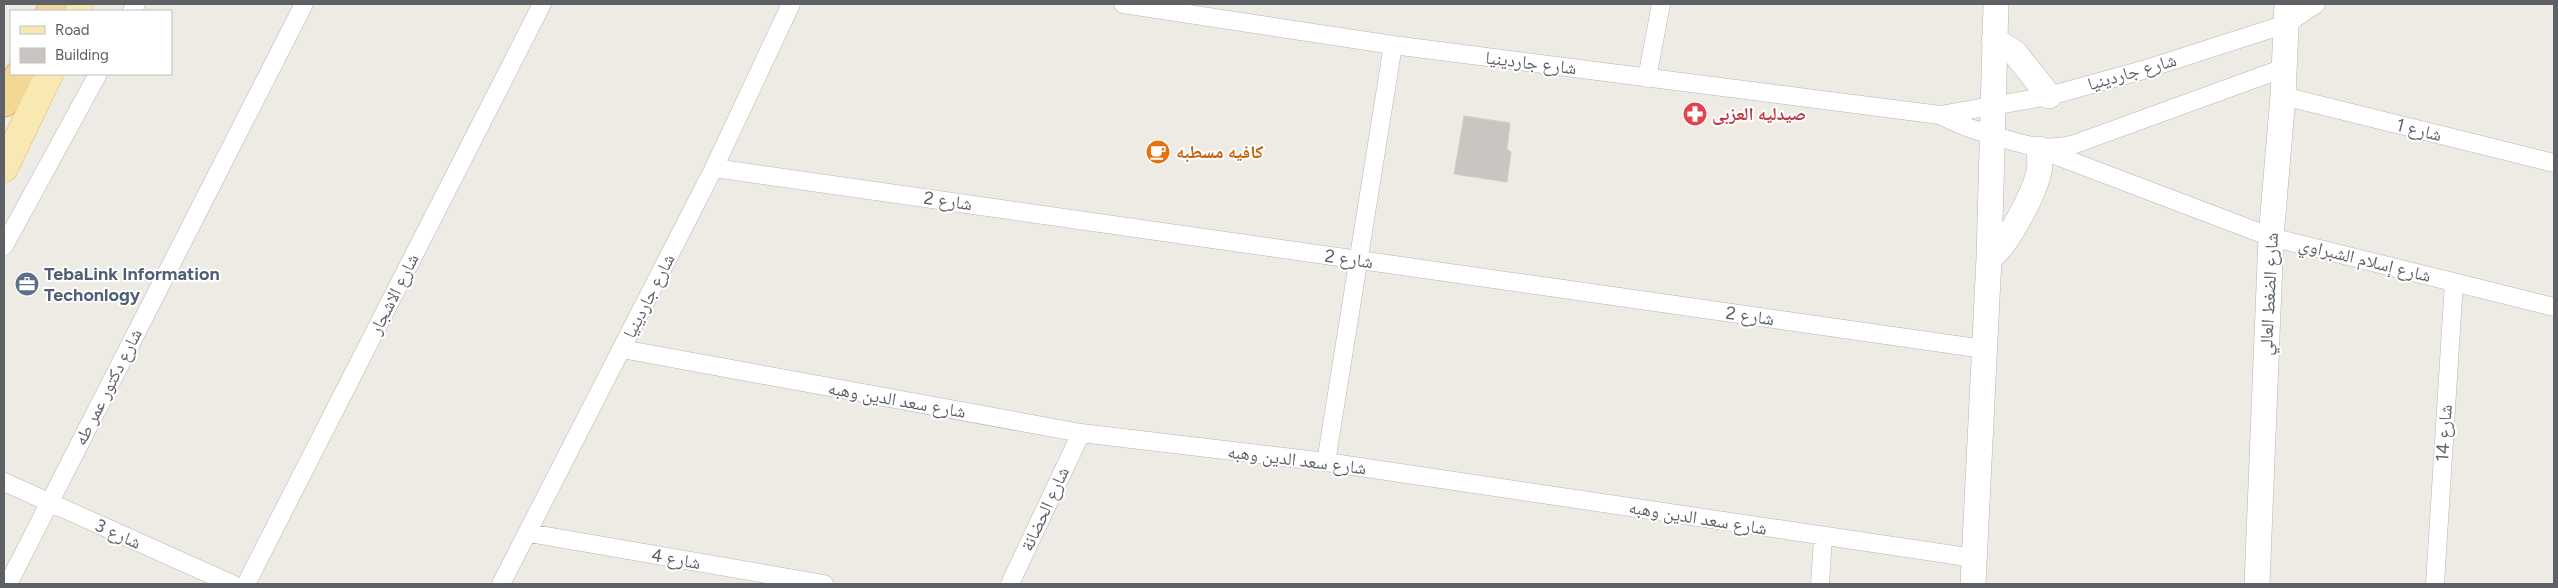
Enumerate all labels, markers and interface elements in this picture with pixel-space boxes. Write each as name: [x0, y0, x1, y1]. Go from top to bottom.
legend: [10, 10, 172, 75]
text: Road: [55, 21, 90, 39]
text: Building: [55, 46, 109, 64]
street label: شارع جاردينيا: [1484, 47, 1578, 79]
street label: شارع جاردينيا: [2085, 49, 2179, 95]
pharmacy icon: صيدليه العزبى: [1682, 101, 1708, 127]
place label: صيدليه العزبى: [1712, 103, 1806, 125]
street label: شارع 1: [2394, 114, 2444, 146]
cafe icon: كافيه مسطبه: [1145, 139, 1171, 165]
place label: كافيه مسطبه: [1176, 141, 1263, 163]
street label: شارع 2: [922, 187, 974, 215]
street label: شارع الضغط العالي: [2255, 232, 2287, 356]
street label: شارع إسلام الشبراوي: [2296, 233, 2433, 291]
street label: شارع 2: [1323, 245, 1375, 273]
street label: شارع الاشجار: [364, 250, 424, 339]
street label: شارع جاردينيا: [618, 250, 680, 342]
place label: TebaLink Information Techonlogy: [44, 263, 220, 306]
office icon: TebaLink Information Techonlogy: [14, 271, 40, 297]
street label: شارع 2: [1724, 302, 1776, 330]
street label: شارع دكتور عمر طه: [69, 325, 147, 449]
street label: شارع سعد الدين وهبه: [826, 377, 968, 423]
street label: شارع 14: [2431, 404, 2457, 462]
street label: شارع سعد الدين وهبه: [1226, 441, 1368, 479]
street label: شارع الحضانة: [1016, 463, 1074, 555]
street label: شارع سعد الدين وهبه: [1627, 496, 1769, 540]
street label: شارع 3: [91, 514, 145, 554]
street label: شارع 4: [650, 544, 702, 574]

